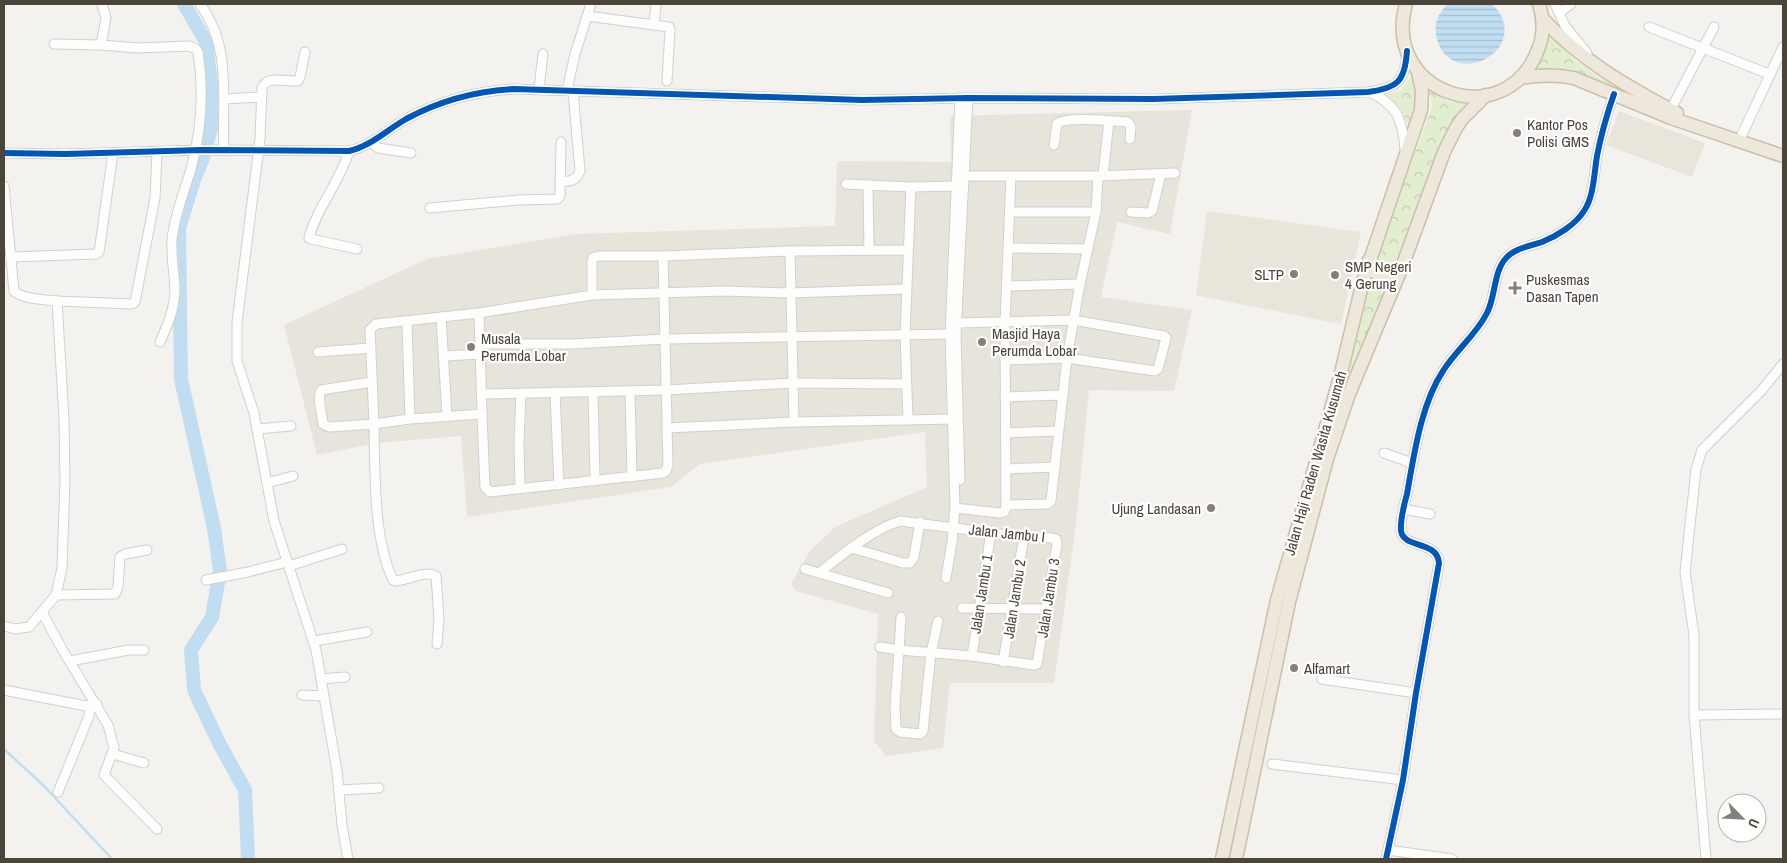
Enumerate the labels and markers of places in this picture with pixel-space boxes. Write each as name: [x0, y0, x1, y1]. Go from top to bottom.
place label: Kantor Pos Polisi GMS: [1527, 114, 1589, 152]
marker: Kantor Pos Polisi GMS: [1511, 127, 1523, 139]
place label: SMP Negeri 4 Gerung: [1345, 256, 1412, 294]
place label: SLTP: [1254, 264, 1284, 285]
marker: SLTP: [1288, 268, 1300, 280]
marker: SMP Negeri 4 Gerung: [1329, 269, 1341, 281]
place label: Puskesmas Dasan Tapen: [1526, 269, 1599, 307]
marker: Puskesmas Dasan Tapen: [1508, 281, 1522, 295]
place label: Masjid Haya Perumda Lobar: [992, 323, 1077, 361]
place label: Musala Perumda Lobar: [481, 328, 566, 366]
marker: Masjid Haya Perumda Lobar: [976, 336, 988, 348]
marker: Musala Perumda Lobar: [465, 341, 477, 353]
place label: Ujung Landasan: [1111, 498, 1201, 519]
marker: Ujung Landasan: [1205, 502, 1217, 514]
place label: Alfamart: [1303, 658, 1350, 679]
marker: Alfamart: [1288, 662, 1300, 674]

